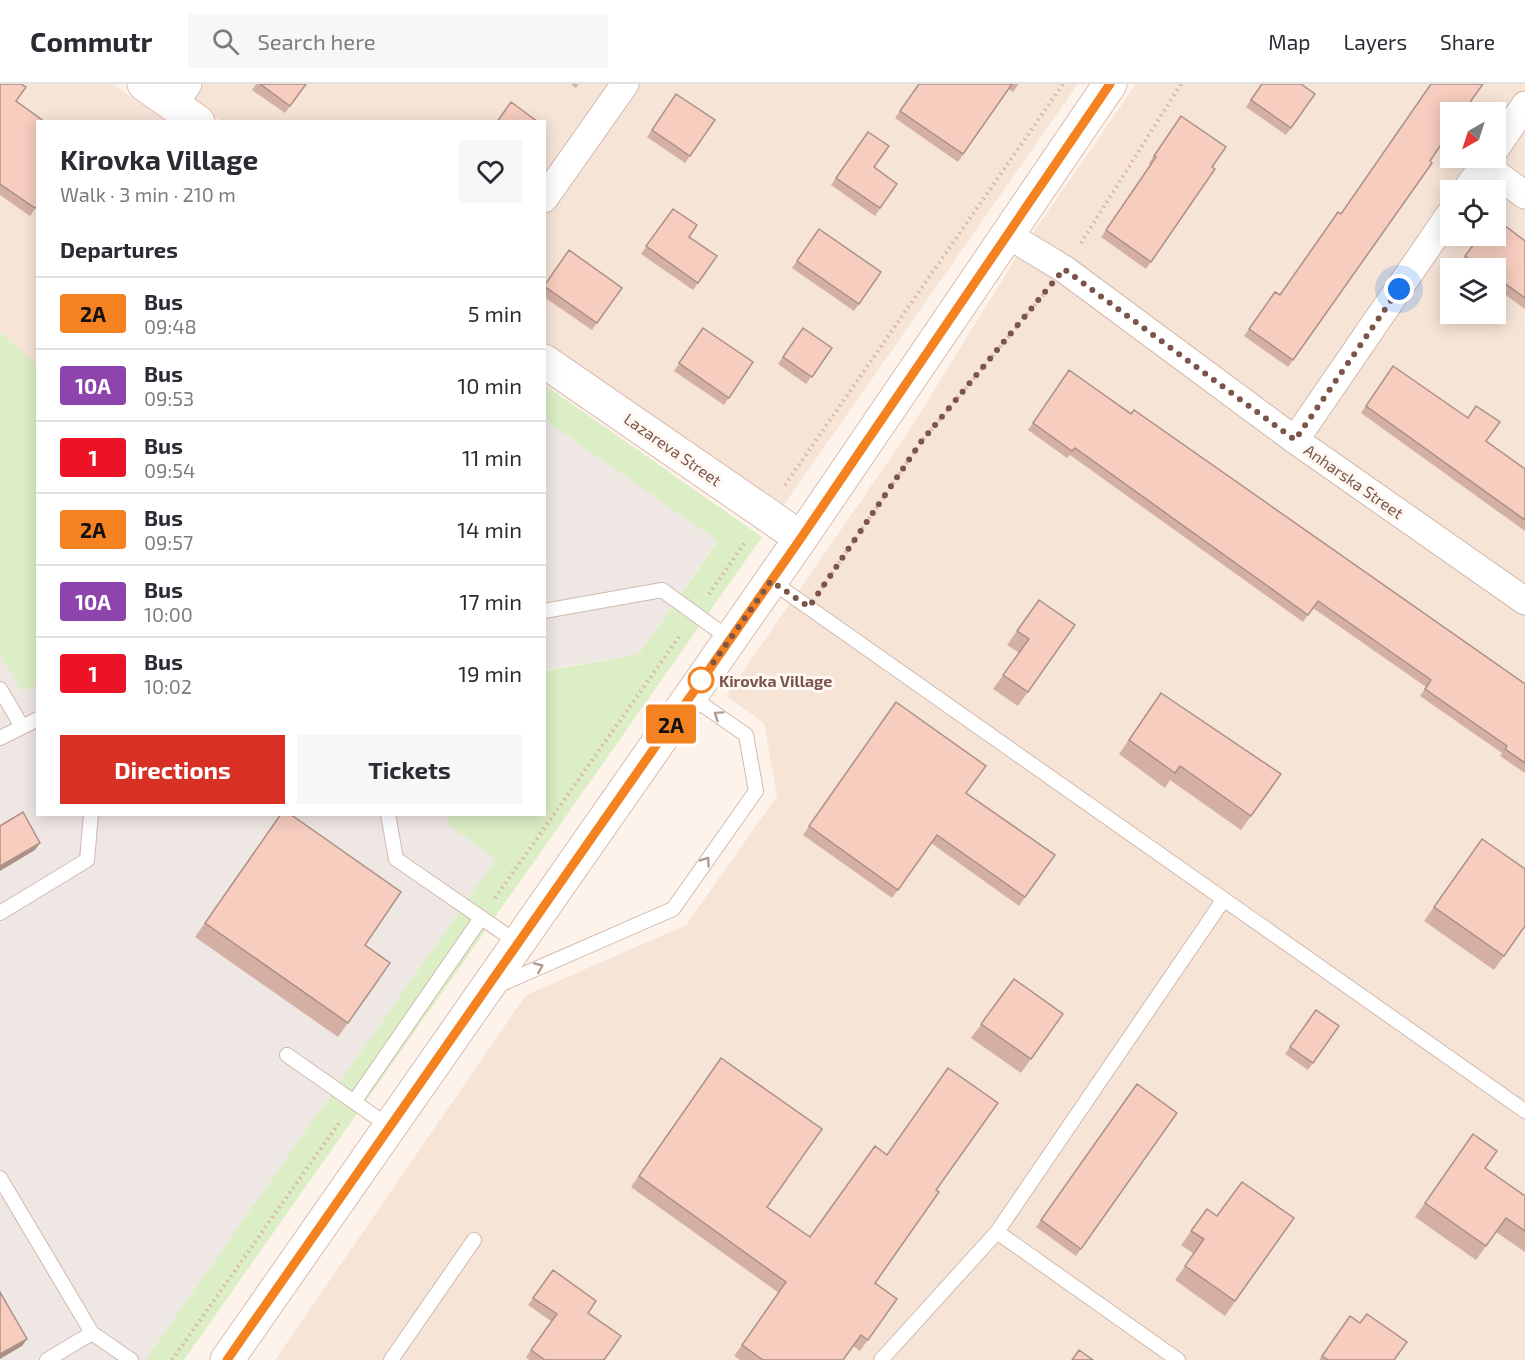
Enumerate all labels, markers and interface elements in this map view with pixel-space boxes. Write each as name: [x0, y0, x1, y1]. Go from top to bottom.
search box: [188, 14, 608, 68]
text: Commutr: [30, 24, 152, 58]
icon: search: [209, 25, 242, 58]
text: Search here: [257, 28, 376, 54]
text: Map: [1268, 29, 1310, 54]
text: Layers: [1343, 29, 1407, 54]
text: Share: [1440, 29, 1495, 54]
north arrow: [1440, 102, 1506, 168]
map controls: [1440, 102, 1506, 324]
button: heart: [459, 140, 522, 203]
text: Kirovka Village: [60, 142, 258, 176]
button: locate: [1440, 180, 1506, 246]
text: Walk · 3 min · 210 m: [60, 182, 236, 206]
text: Departures: [60, 236, 178, 262]
button: layers: [1440, 258, 1506, 324]
your location: [1384, 274, 1414, 304]
text: Bus: [144, 288, 183, 314]
text: 5 min: [468, 300, 522, 326]
text: 2А: [80, 301, 106, 326]
text: 09:48: [144, 314, 197, 338]
text: Bus: [144, 360, 183, 386]
text: 10 min: [458, 372, 522, 398]
text: 10А: [75, 373, 111, 398]
text: 09:53: [144, 386, 194, 410]
street label: Lazareva Street: [621, 409, 725, 489]
text: Bus: [144, 432, 183, 458]
street label: Anharska Street: [1301, 440, 1407, 522]
text: 11 min: [462, 444, 522, 470]
text: 1: [88, 445, 98, 470]
text: 09:54: [144, 458, 195, 482]
text: Bus: [144, 504, 183, 530]
text: 14 min: [457, 516, 522, 542]
text: 2А: [80, 517, 106, 542]
text: 09:57: [144, 530, 193, 554]
text: Bus: [144, 576, 183, 602]
text: 17 min: [460, 588, 522, 614]
text: 10А: [75, 589, 111, 614]
text: 10:00: [144, 602, 193, 626]
text: Bus: [144, 648, 183, 674]
text: 19 min: [458, 660, 522, 686]
text: 1: [88, 661, 98, 686]
marker: Kirovka Village: [688, 667, 714, 693]
place label: Kirovka Village: [719, 671, 832, 690]
text: 10:02: [144, 674, 192, 698]
line badge: 2А: [644, 704, 698, 744]
one-way arrow: [714, 711, 725, 722]
text: 2А: [658, 712, 684, 737]
button: Directions: [60, 735, 285, 804]
button: Tickets: [297, 735, 522, 804]
one-way arrow: [699, 857, 710, 868]
one-way arrow: [533, 962, 544, 974]

